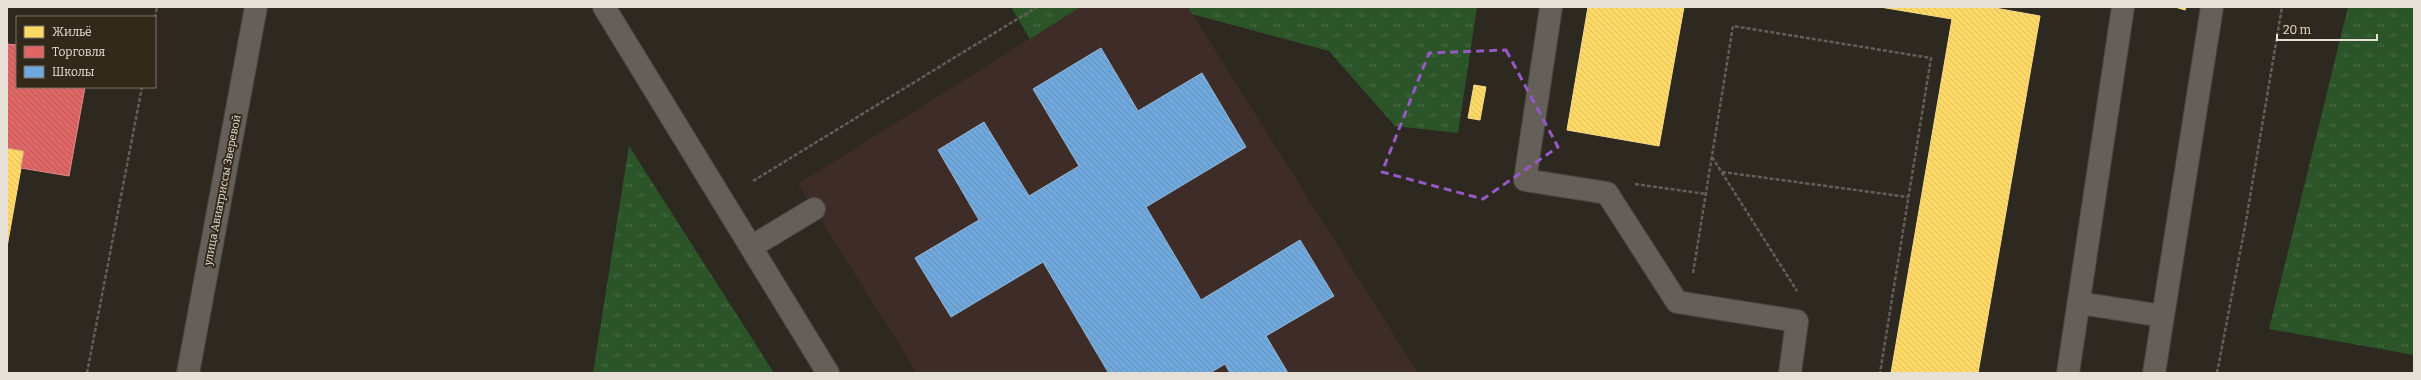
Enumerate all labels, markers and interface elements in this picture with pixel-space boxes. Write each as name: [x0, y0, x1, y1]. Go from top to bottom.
legend: [16, 16, 156, 88]
scale bar: [2277, 16, 2377, 42]
text: 20 m: [2283, 23, 2312, 37]
text: Жильё: [52, 25, 92, 39]
text: Торговля: [52, 45, 106, 59]
text: Школы: [52, 65, 95, 79]
street label: улица Авиатриссы Зверевой: [201, 114, 243, 268]

